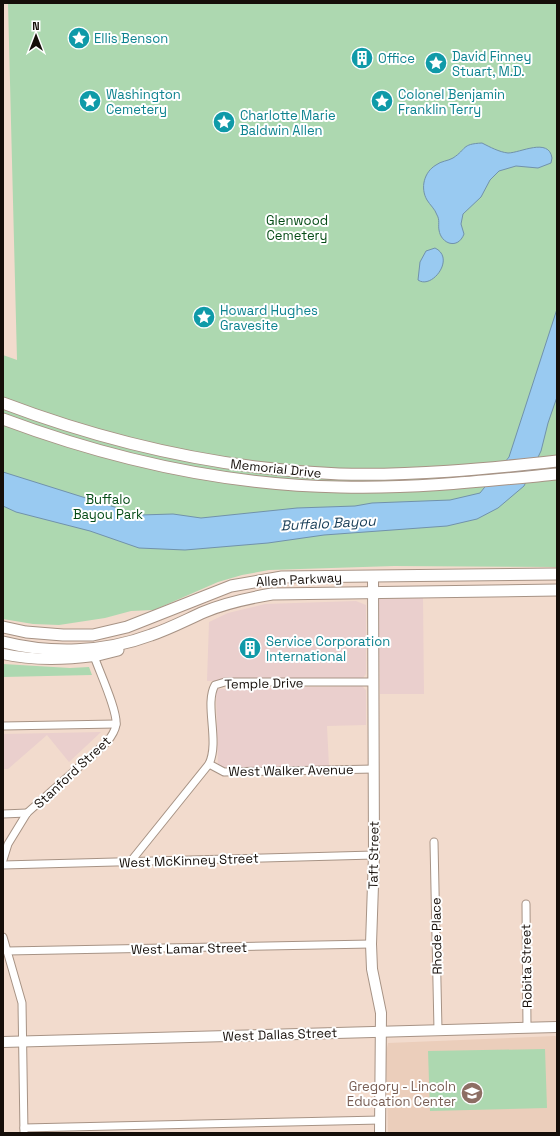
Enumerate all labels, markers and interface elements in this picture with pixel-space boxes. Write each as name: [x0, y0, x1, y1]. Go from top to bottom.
north arrow: [16, 16, 56, 56]
text: N: [32, 19, 40, 33]
place icon: Ellis Benson: [66, 25, 92, 51]
place label: Ellis Benson: [94, 30, 168, 47]
building icon: Office: [349, 45, 375, 71]
place label: David Finney Stuart, M.D.: [452, 48, 531, 80]
place label: Office: [378, 50, 415, 67]
place icon: David Finney Stuart, M.D.: [423, 50, 449, 76]
place label: Washington Cemetery: [106, 86, 181, 118]
place label: Colonel Benjamin Franklin Terry: [398, 86, 505, 118]
place icon: Washington Cemetery: [77, 88, 103, 114]
place icon: Colonel Benjamin Franklin Terry: [369, 88, 395, 114]
place label: Charlotte Marie Baldwin Allen: [240, 107, 336, 139]
place icon: Charlotte Marie Baldwin Allen: [211, 109, 237, 135]
park label: Glenwood Cemetery: [266, 212, 328, 244]
place label: Howard Hughes Gravesite: [220, 302, 318, 334]
place icon: Howard Hughes Gravesite: [191, 304, 217, 330]
street label: Memorial Drive: [230, 455, 322, 482]
park label: Buffalo Bayou Park: [73, 491, 143, 523]
water label: Buffalo Bayou: [280, 511, 377, 534]
street label: Allen Parkway: [256, 569, 342, 590]
place label: Service Corporation International: [266, 633, 390, 665]
building icon: Service Corporation International: [237, 635, 263, 661]
street label: Temple Drive: [224, 674, 304, 693]
street label: Stanford Street: [30, 732, 114, 812]
street label: West Walker Avenue: [228, 761, 354, 780]
street label: Taft Street: [364, 821, 383, 889]
street label: West McKinney Street: [119, 850, 259, 871]
street label: Rhode Place: [427, 897, 446, 975]
street label: Robita Street: [517, 924, 536, 1008]
street label: West Lamar Street: [131, 939, 247, 958]
street label: West Dallas Street: [222, 1024, 338, 1045]
place label: Gregory - Lincoln Education Center: [347, 1078, 456, 1110]
school or university icon: Gregory - Lincoln Education Center: [459, 1080, 485, 1106]

